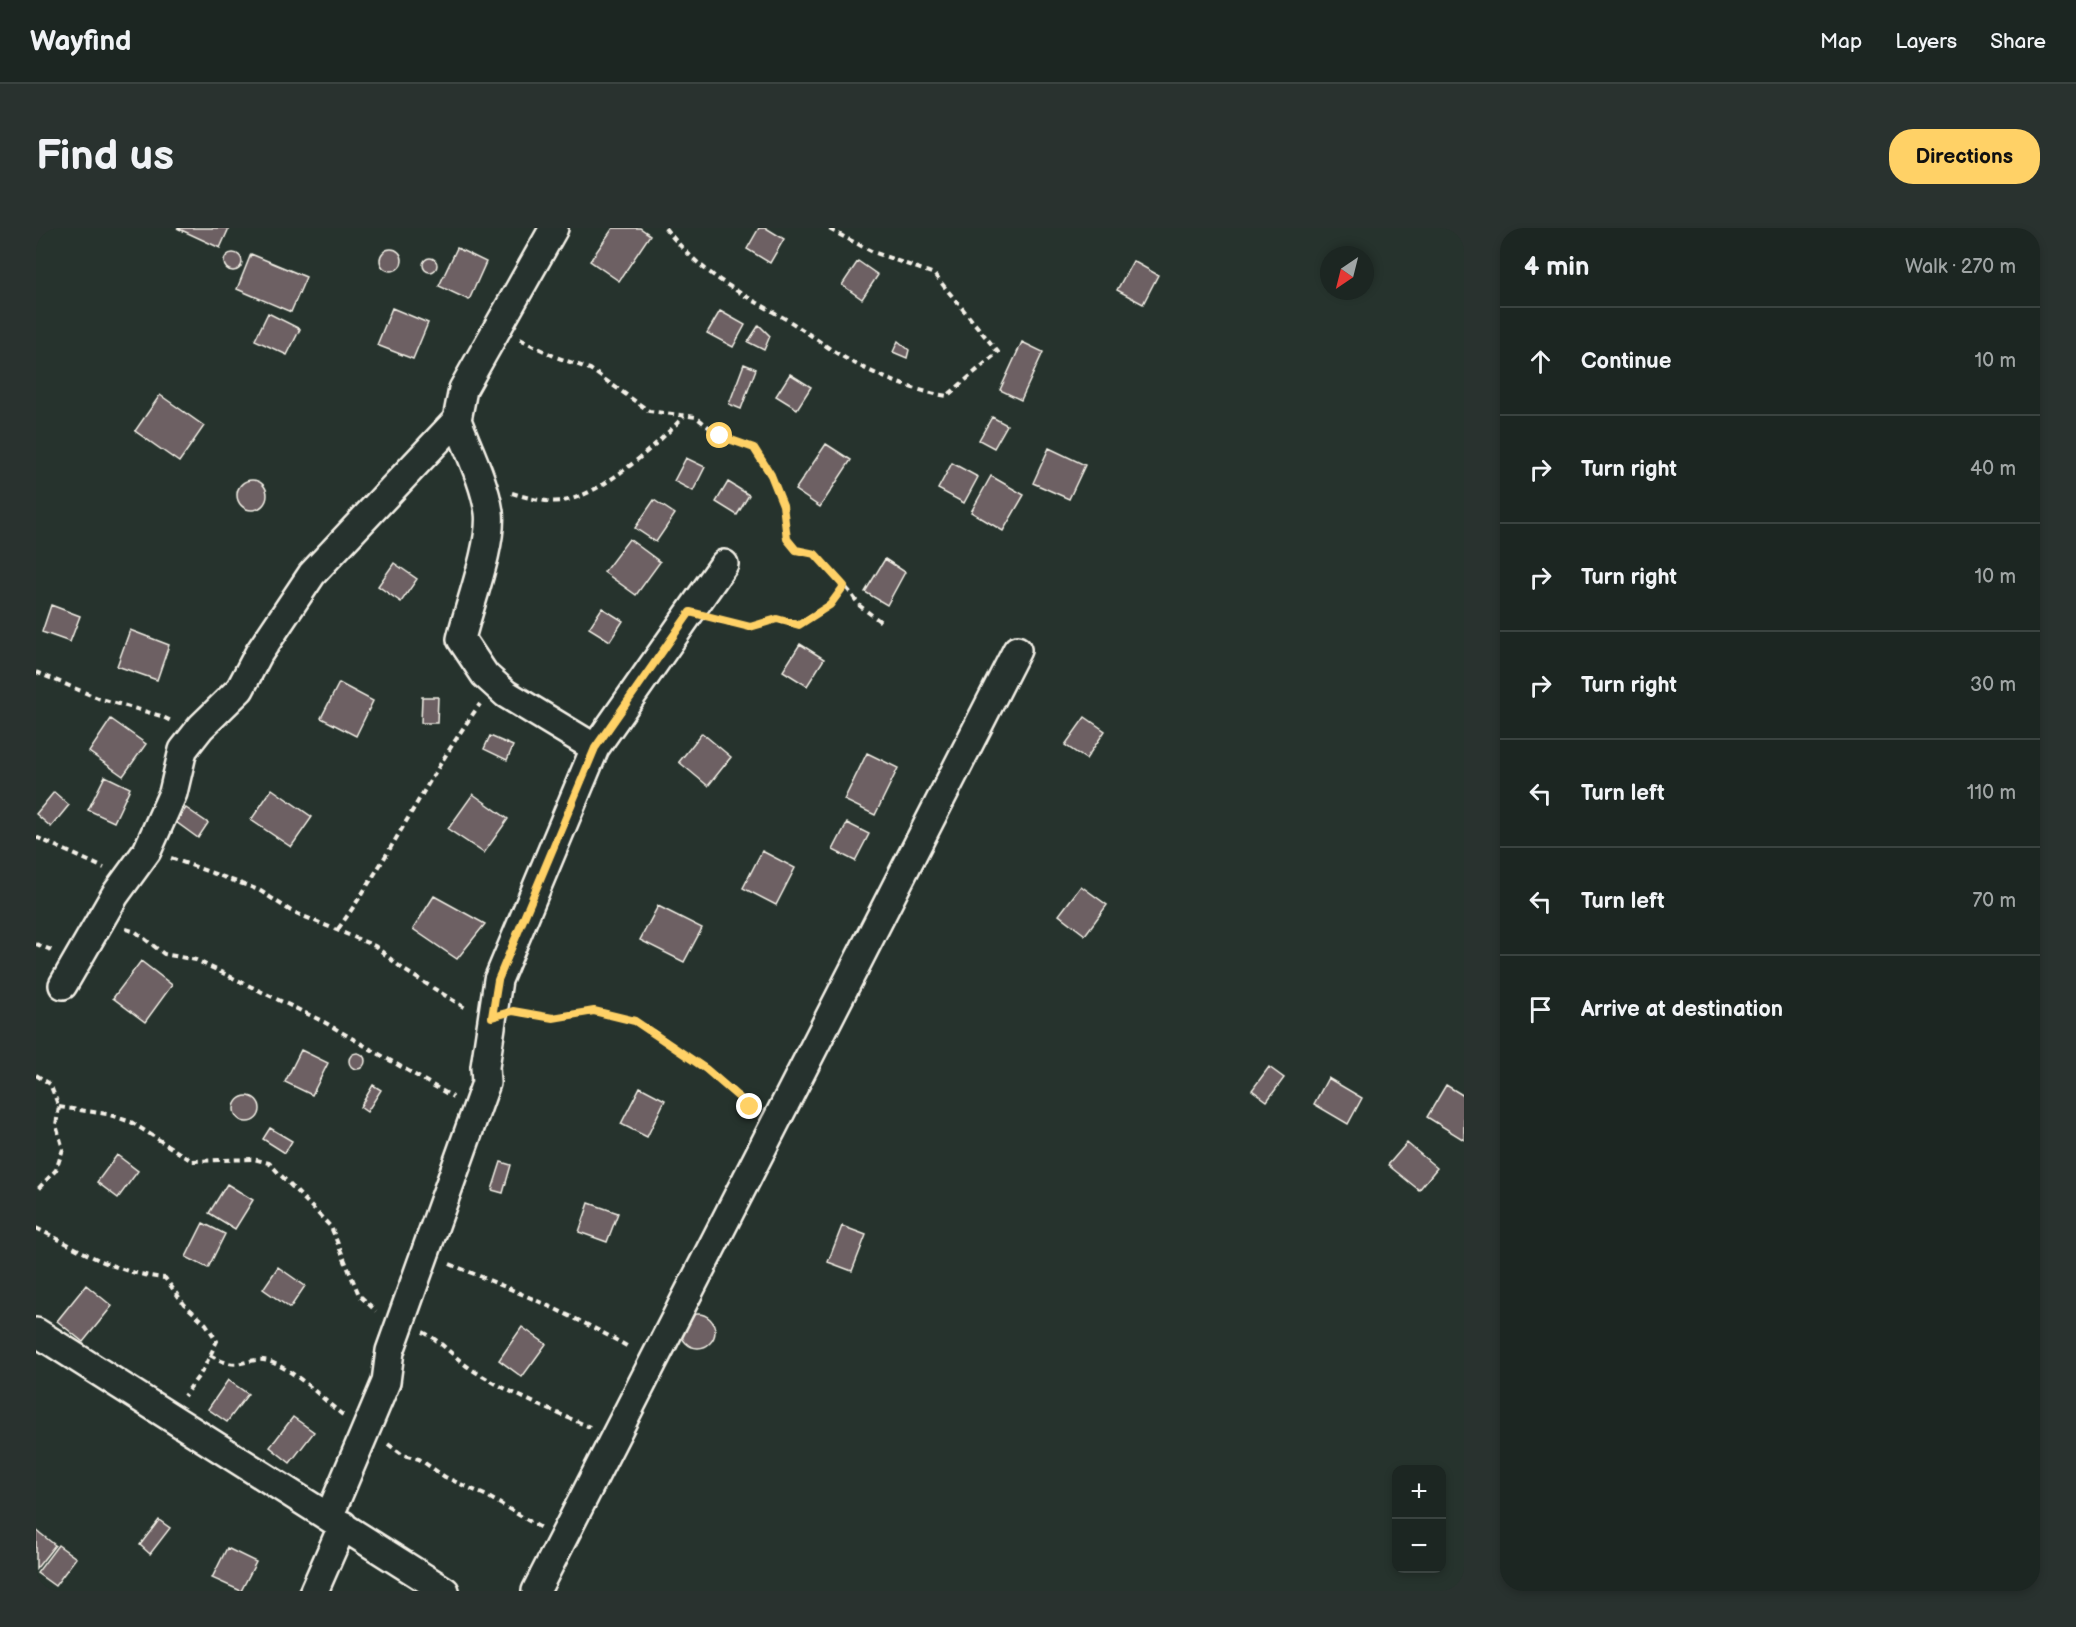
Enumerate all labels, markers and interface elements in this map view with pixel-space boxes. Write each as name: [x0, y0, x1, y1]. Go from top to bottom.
text: Wayfind: [30, 25, 131, 58]
text: Map: [1820, 29, 1862, 54]
text: Layers: [1895, 29, 1957, 54]
text: Share: [1990, 29, 2046, 54]
button: Directions: [1889, 129, 2040, 184]
text: Find us: [36, 131, 174, 182]
north arrow: [1320, 246, 1374, 300]
text: 4 min: [1524, 252, 1589, 283]
text: Walk · 270 m: [1905, 255, 2016, 279]
icon: ahead: [1524, 345, 1557, 378]
text: Continue: [1581, 348, 1671, 375]
text: 10 m: [1975, 349, 2016, 373]
route start: [706, 422, 732, 448]
icon: right: [1524, 453, 1557, 486]
text: Turn right: [1581, 456, 1677, 483]
text: 40 m: [1970, 457, 2016, 481]
icon: right: [1524, 561, 1557, 594]
text: Turn right: [1581, 564, 1677, 591]
text: 10 m: [1975, 565, 2016, 589]
icon: right: [1524, 669, 1557, 702]
text: Turn right: [1581, 672, 1677, 699]
text: 30 m: [1970, 673, 2016, 697]
icon: left: [1524, 777, 1557, 810]
text: Turn left: [1581, 780, 1665, 807]
text: 110 m: [1967, 781, 2016, 805]
icon: left: [1524, 885, 1557, 918]
text: Turn left: [1581, 888, 1665, 915]
text: 70 m: [1972, 889, 2016, 913]
icon: arrive: [1524, 993, 1557, 1026]
text: Arrive at destination: [1581, 996, 1783, 1023]
route end: [736, 1093, 762, 1119]
map controls: [1392, 1465, 1446, 1573]
button: +: [1392, 1465, 1446, 1519]
button: −: [1392, 1519, 1446, 1573]

